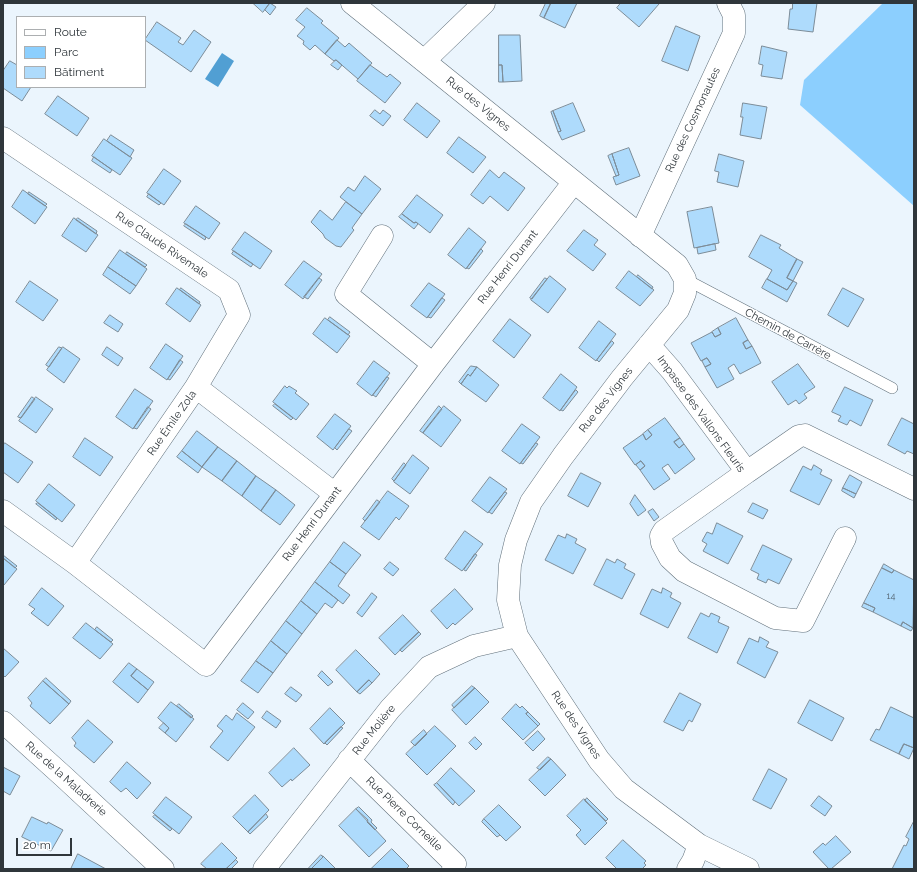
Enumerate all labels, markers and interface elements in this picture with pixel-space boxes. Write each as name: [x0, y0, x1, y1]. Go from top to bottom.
legend: [16, 16, 146, 88]
text: Route: [54, 25, 87, 39]
text: Parc: [54, 45, 79, 59]
text: Bâtiment: [54, 65, 104, 79]
street label: Rue des Cosmonautes: [663, 65, 723, 175]
street label: Rue des Vignes: [443, 74, 513, 134]
street label: Rue Claude Rivemale: [113, 209, 211, 281]
street label: Rue Henri Dunant: [475, 228, 541, 306]
street label: Chemin de Carrère: [743, 306, 833, 362]
street label: Impasse des Vallons Fleuris: [654, 353, 748, 475]
street label: Rue des Vignes: [576, 365, 636, 435]
street label: Rue Émile Zola: [145, 388, 199, 458]
street label: Rue Henri Dunant: [280, 484, 344, 564]
house number: 14: [887, 591, 895, 601]
street label: Rue des Vignes: [548, 688, 604, 762]
street label: Rue Molière: [350, 702, 398, 758]
street label: Rue de la Maladrerie: [23, 739, 109, 819]
street label: Rue Pierre Corneille: [363, 774, 445, 854]
scale bar: [18, 830, 74, 856]
text: 20 m: [23, 838, 51, 852]

